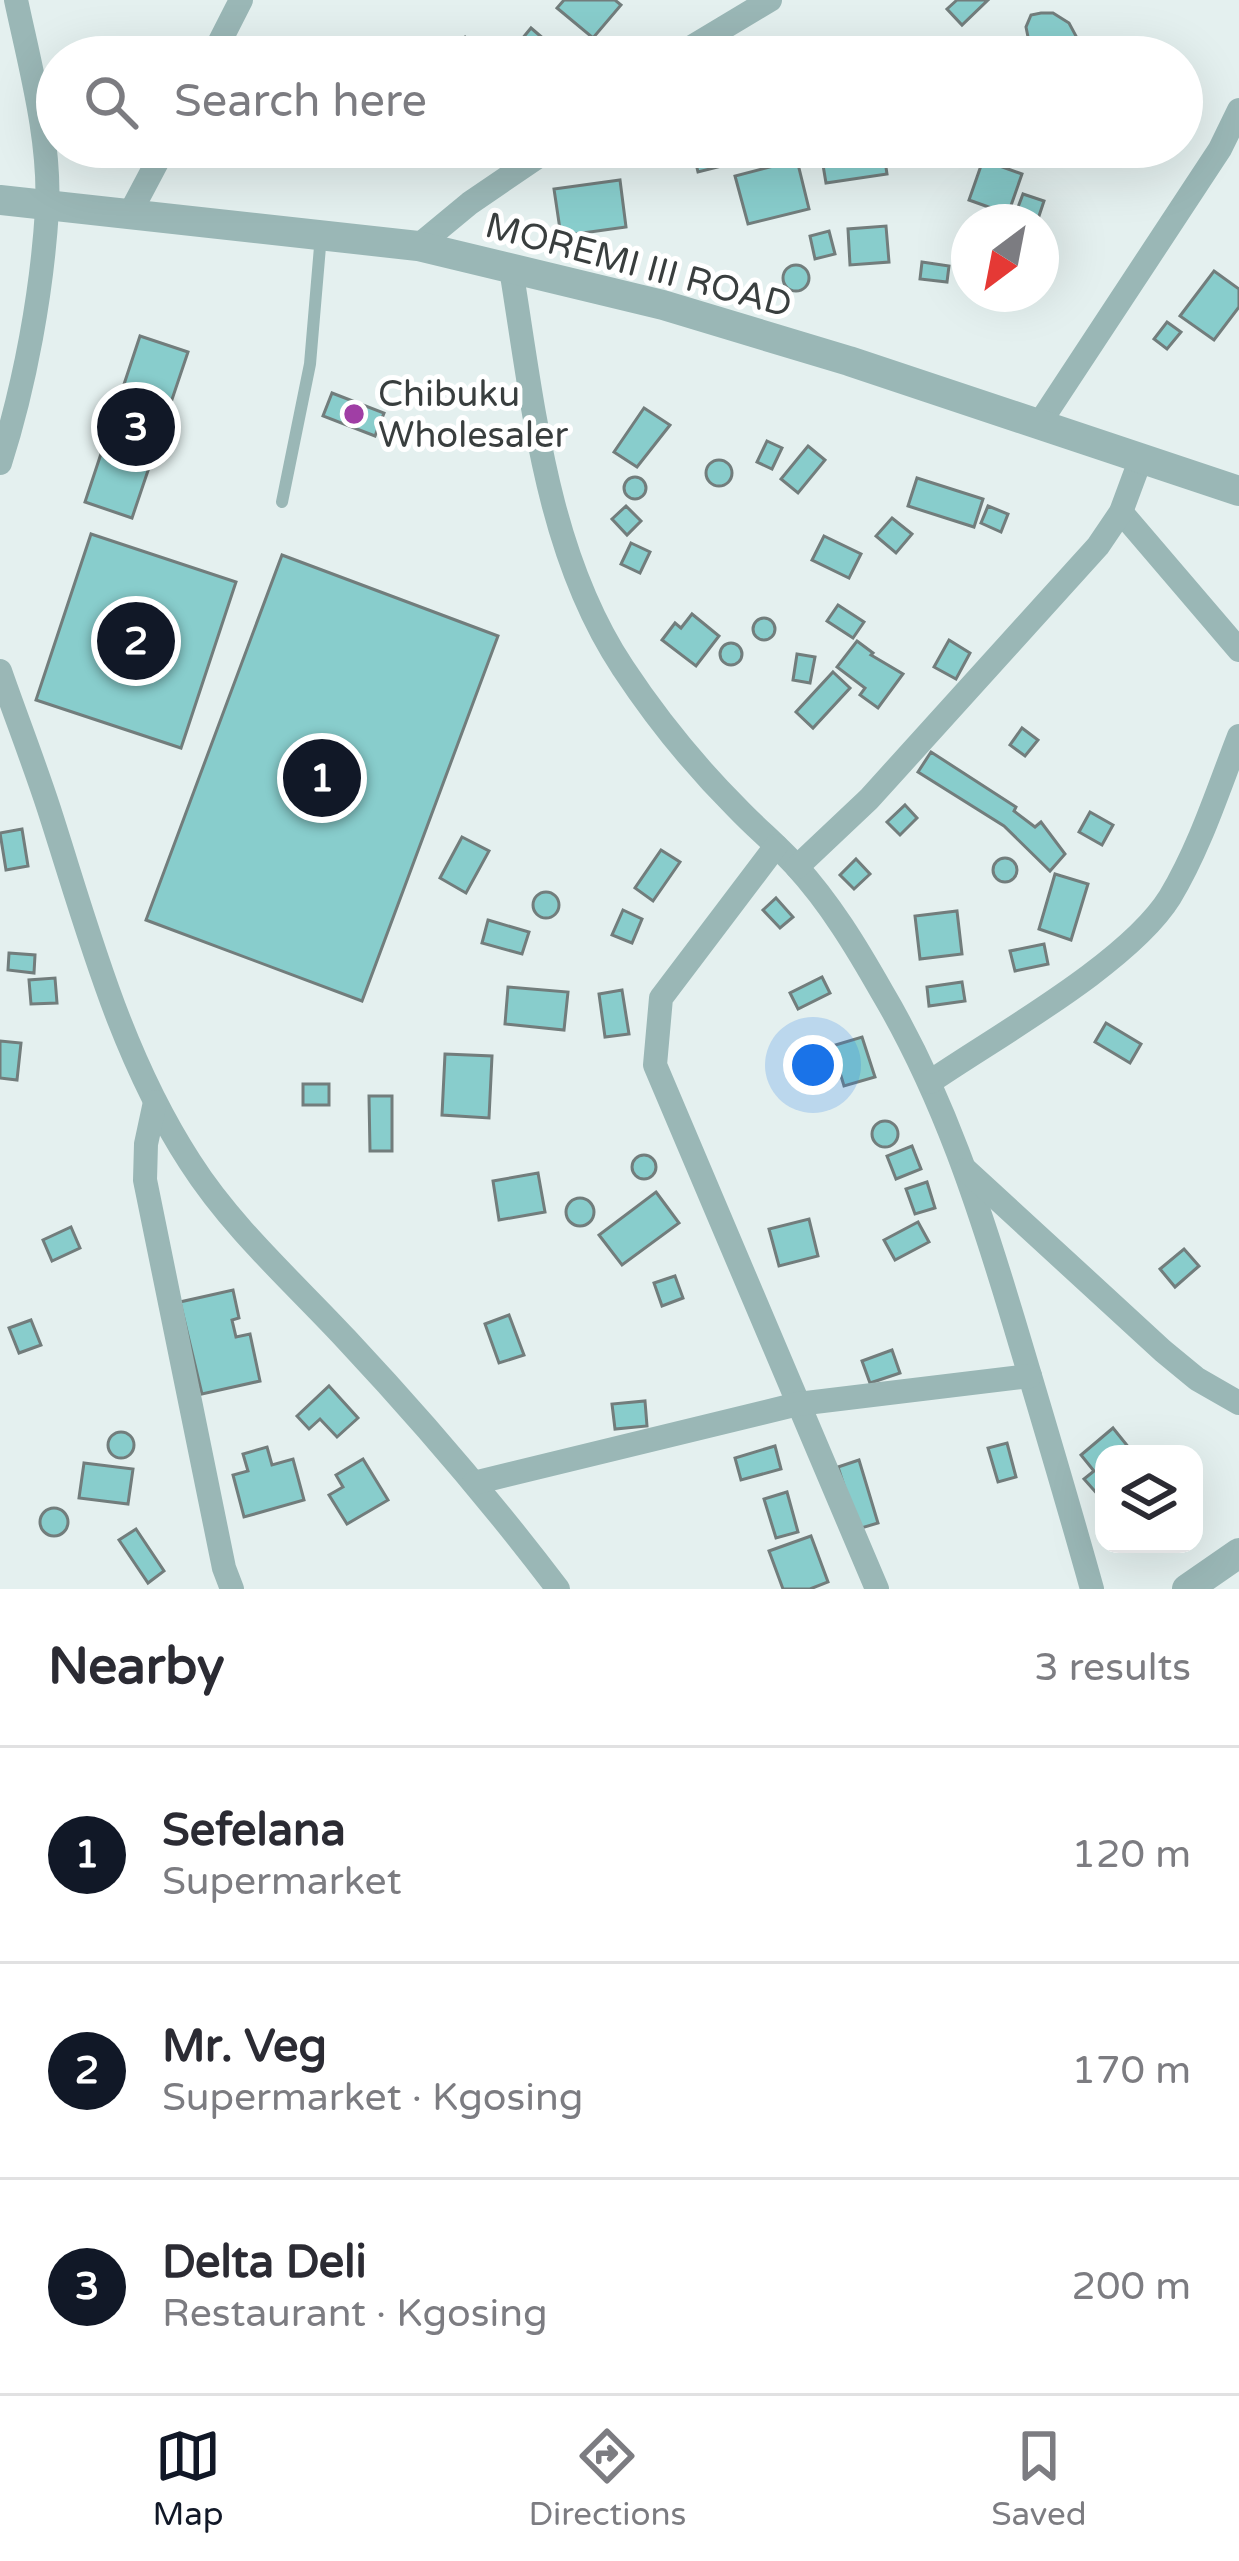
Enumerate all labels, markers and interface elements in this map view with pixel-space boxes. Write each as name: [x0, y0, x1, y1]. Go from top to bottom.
search box: [36, 36, 1203, 168]
icon: search: [78, 69, 144, 135]
text: Search here: [174, 75, 427, 129]
street label: MOREMI III ROAD: [481, 204, 796, 327]
north arrow: [951, 204, 1059, 312]
place label: Chibuku Wholesaler: [378, 373, 568, 457]
pin: 3: [97, 382, 175, 472]
marker: Chibuku Wholesaler: [341, 401, 367, 427]
pin: 2: [97, 596, 175, 686]
pin: 1: [283, 733, 361, 823]
your location: [783, 1035, 843, 1095]
map controls: [1095, 1445, 1203, 1553]
button: layers: [1095, 1445, 1203, 1553]
text: Nearby: [48, 1636, 225, 1698]
text: 3 results: [1034, 1644, 1191, 1691]
text: Sefelana: [162, 1804, 346, 1858]
text: 1: [75, 1831, 99, 1878]
text: 120 m: [1072, 1831, 1191, 1878]
text: Supermarket: [162, 1858, 402, 1905]
text: Mr. Veg: [162, 2020, 327, 2074]
text: 2: [75, 2047, 99, 2094]
text: 170 m: [1072, 2047, 1191, 2094]
text: Supermarket · Kgosing: [162, 2074, 583, 2121]
text: Delta Deli: [162, 2236, 367, 2290]
text: 3: [75, 2263, 99, 2310]
text: 200 m: [1072, 2263, 1191, 2310]
text: Restaurant · Kgosing: [162, 2290, 548, 2337]
tab: Map: [152, 2423, 224, 2534]
tab: Directions: [528, 2423, 686, 2534]
tab: Saved: [991, 2423, 1087, 2534]

